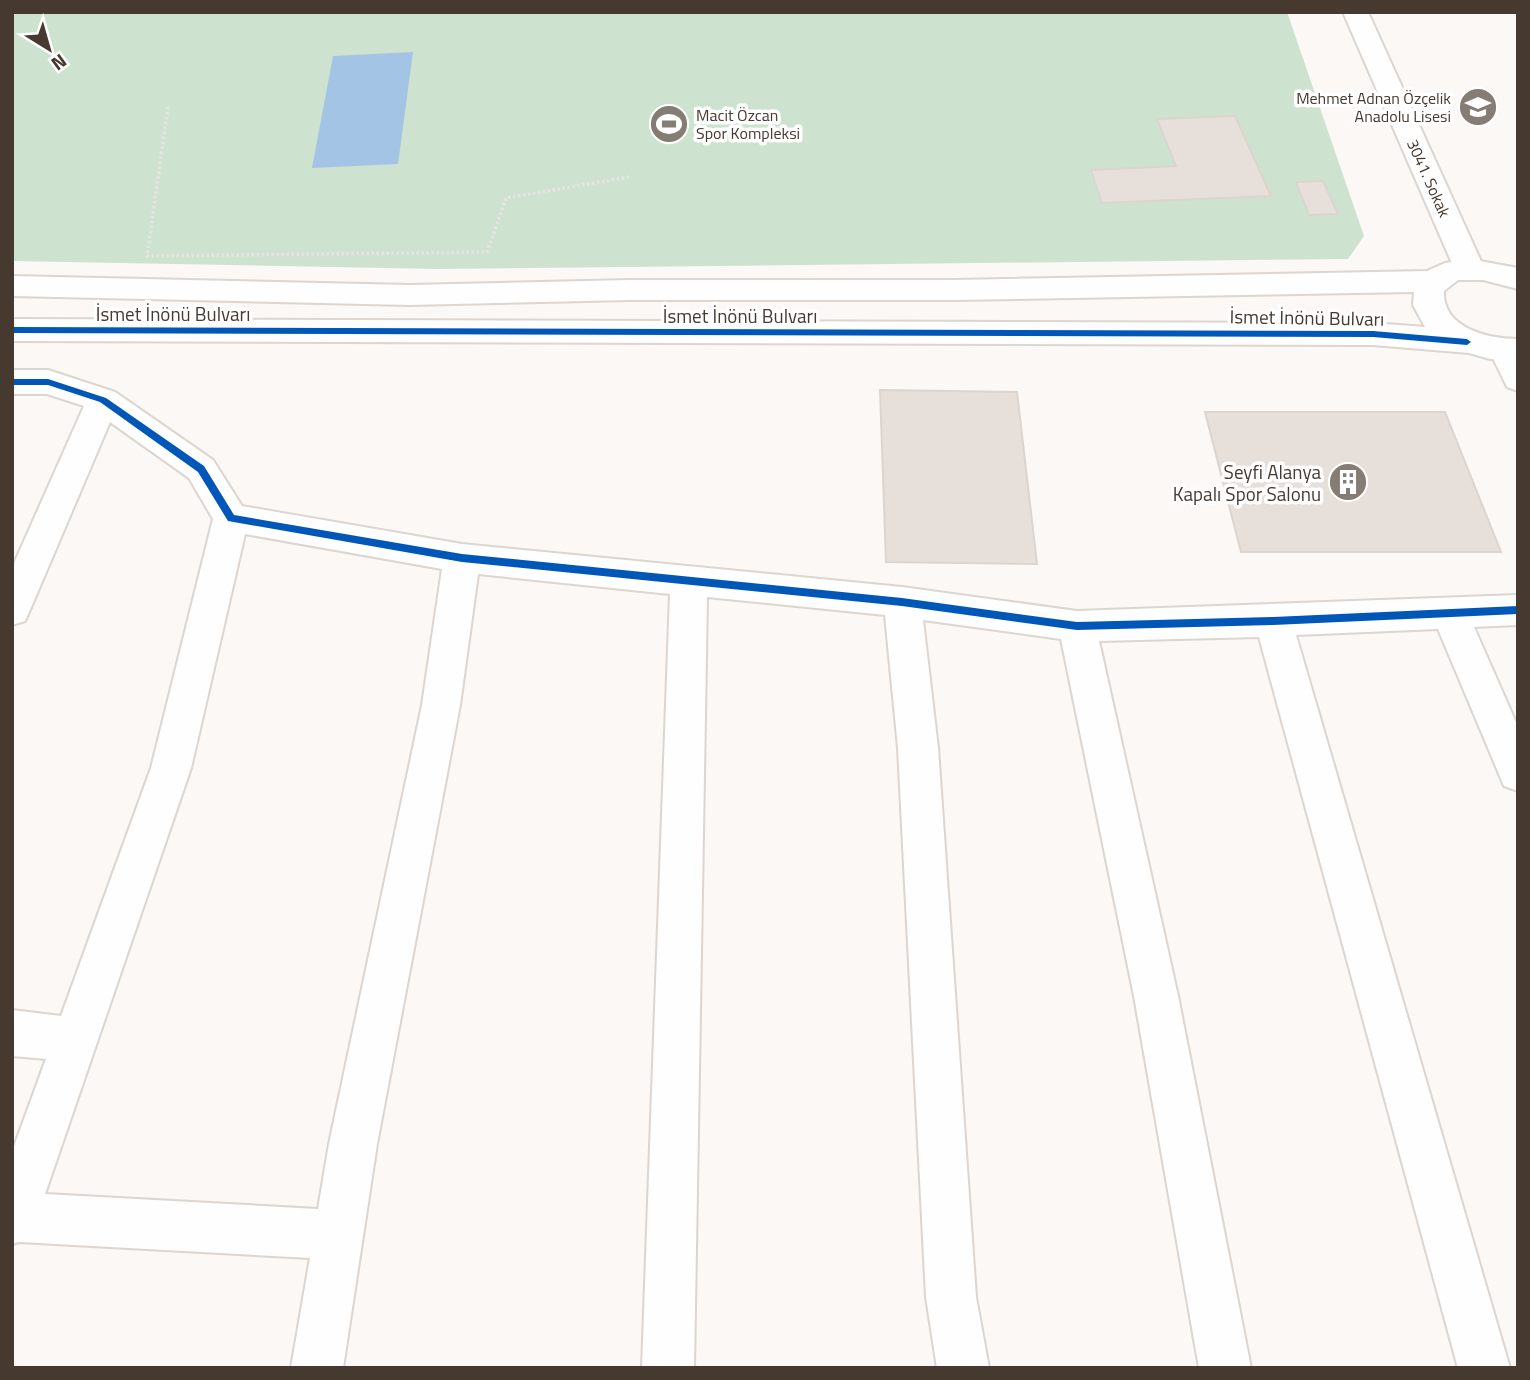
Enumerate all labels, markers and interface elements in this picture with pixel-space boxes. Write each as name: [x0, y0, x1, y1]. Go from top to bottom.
north arrow: [14, 14, 84, 84]
text: N: [46, 47, 74, 79]
place label: Mehmet Adnan Özçelik Anadolu Lisesi: [1296, 86, 1451, 128]
school or university icon: Mehmet Adnan Özçelik Anadolu Lisesi: [1457, 86, 1499, 128]
sports icon: Macit Özcan Spor Kompleksi: [648, 103, 690, 145]
place label: Macit Özcan Spor Kompleksi: [696, 103, 800, 145]
street label: 3041. Sokak: [1401, 135, 1457, 221]
street label: İsmet İnönü Bulvarı: [96, 299, 250, 328]
street label: İsmet İnönü Bulvarı: [663, 301, 817, 330]
street label: İsmet İnönü Bulvarı: [1229, 301, 1385, 333]
place label: Seyfi Alanya Kapalı Spor Salonu: [1173, 457, 1321, 508]
building icon: Seyfi Alanya Kapalı Spor Salonu: [1327, 461, 1369, 503]

